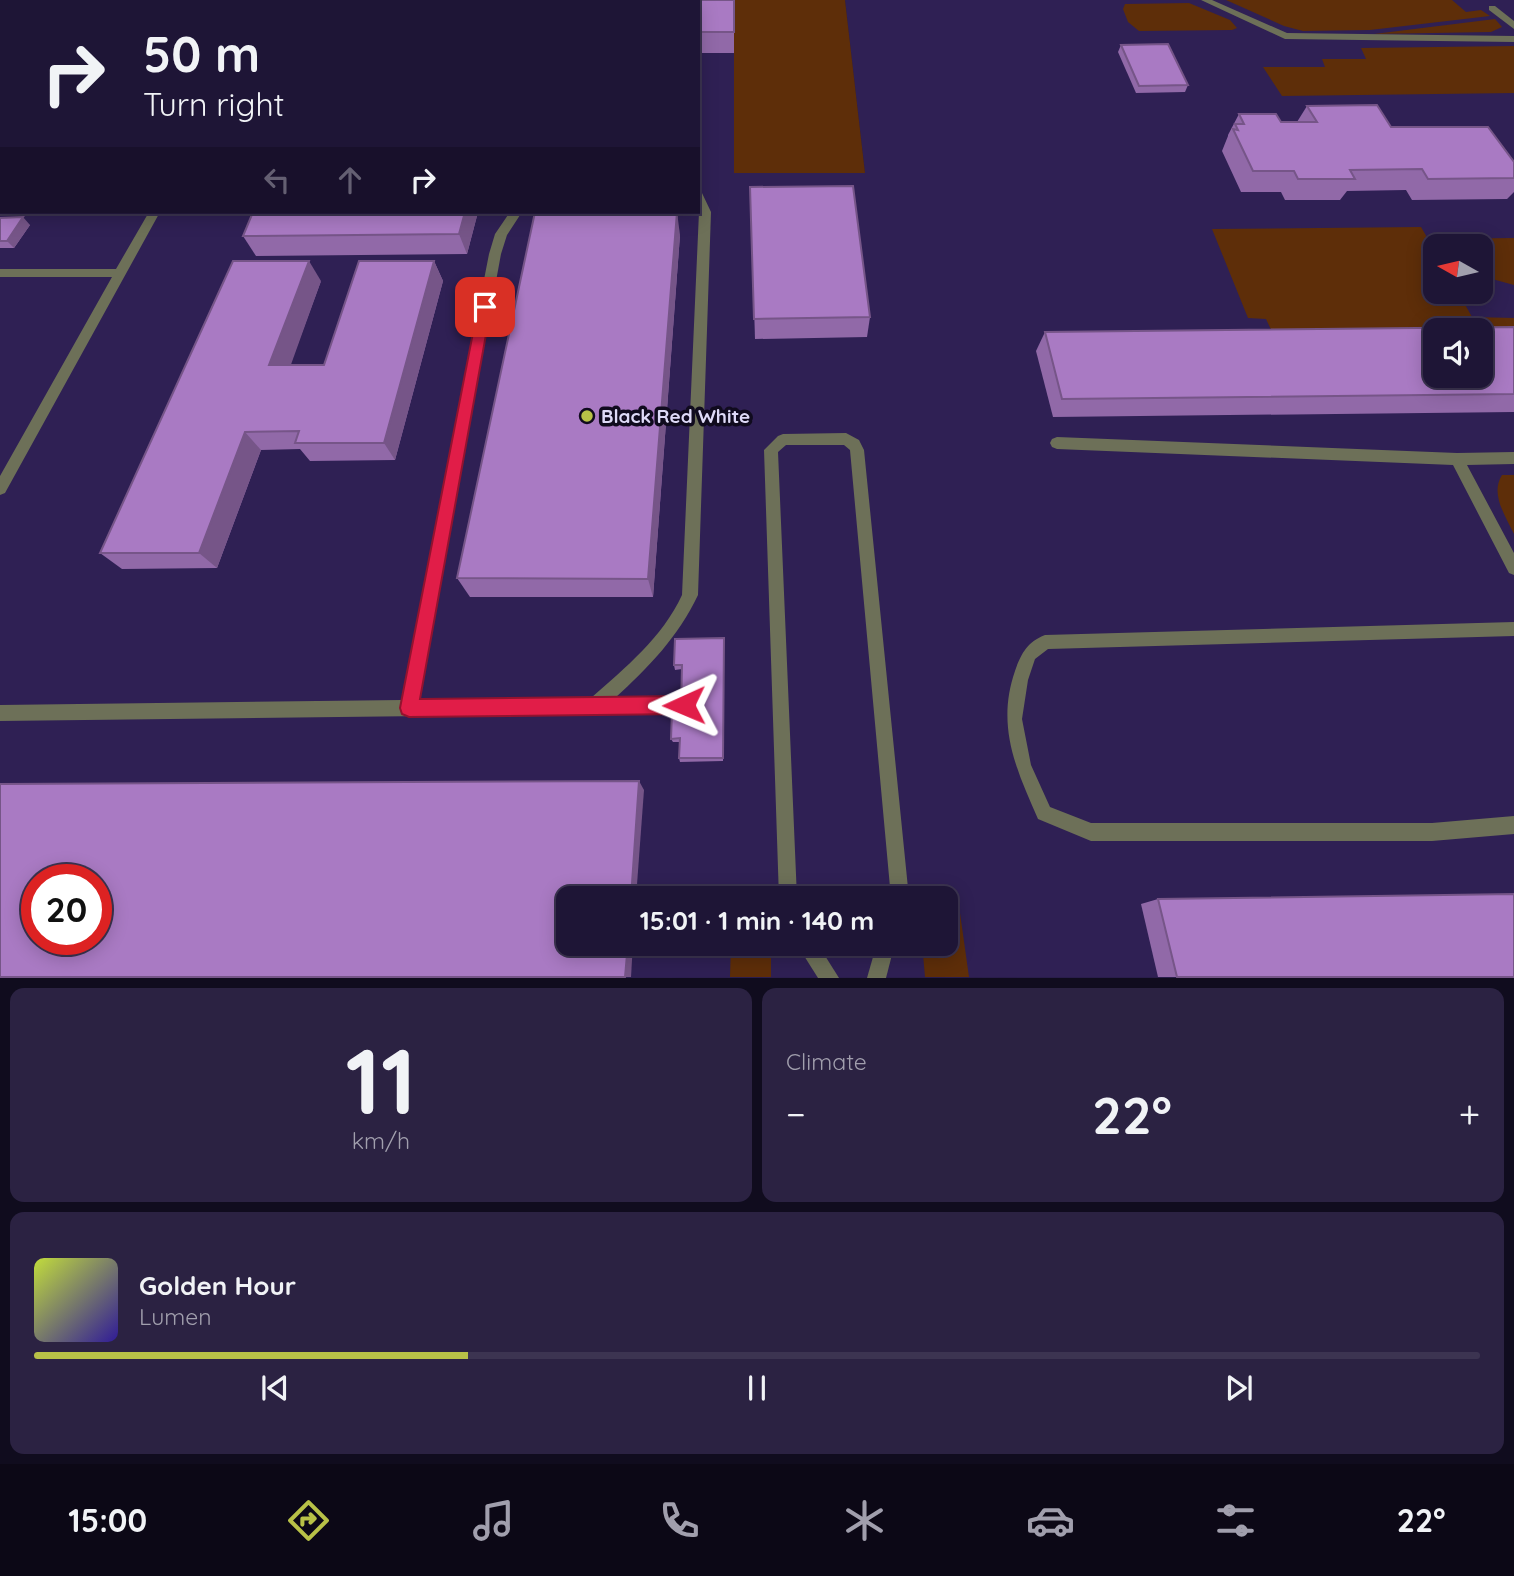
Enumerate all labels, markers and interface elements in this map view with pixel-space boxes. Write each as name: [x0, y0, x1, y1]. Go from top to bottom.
text: 50 m: [143, 23, 260, 84]
icon: right: [28, 28, 119, 119]
text: Turn right: [143, 84, 284, 124]
icon: left: [258, 161, 296, 199]
icon: ahead: [331, 161, 369, 199]
icon: right: [404, 161, 442, 199]
north arrow: [1423, 234, 1493, 304]
map controls: [1423, 234, 1493, 388]
pin: [455, 277, 515, 337]
icon: arrive: [466, 288, 504, 326]
button: sound: [1423, 318, 1493, 388]
place label: Black Red White: [601, 404, 750, 428]
marker: Black Red White: [579, 408, 595, 424]
position arrow: [647, 668, 721, 742]
speed limit sign: 20: [21, 864, 112, 955]
text: 15:01 · 1 min · 140 m: [640, 904, 874, 937]
text: 11: [346, 1023, 416, 1137]
text: Climate: [786, 1047, 867, 1076]
text: 22°: [1092, 1082, 1172, 1147]
text: −: [786, 1090, 806, 1138]
text: +: [1459, 1090, 1480, 1138]
text: km/h: [352, 1126, 410, 1155]
text: Golden Hour: [139, 1269, 296, 1302]
text: Lumen: [139, 1302, 212, 1331]
icon: previous: [256, 1369, 294, 1407]
icon: pause: [738, 1369, 776, 1407]
icon: next: [1220, 1369, 1258, 1407]
icon: directions: [284, 1496, 333, 1545]
icon: music: [469, 1496, 518, 1545]
icon: phone: [655, 1496, 704, 1545]
icon: climate: [840, 1496, 889, 1545]
icon: car: [1026, 1496, 1075, 1545]
icon: filters: [1211, 1496, 1260, 1545]
text: 15:00: [68, 1500, 147, 1540]
text: 22°: [1397, 1500, 1446, 1540]

